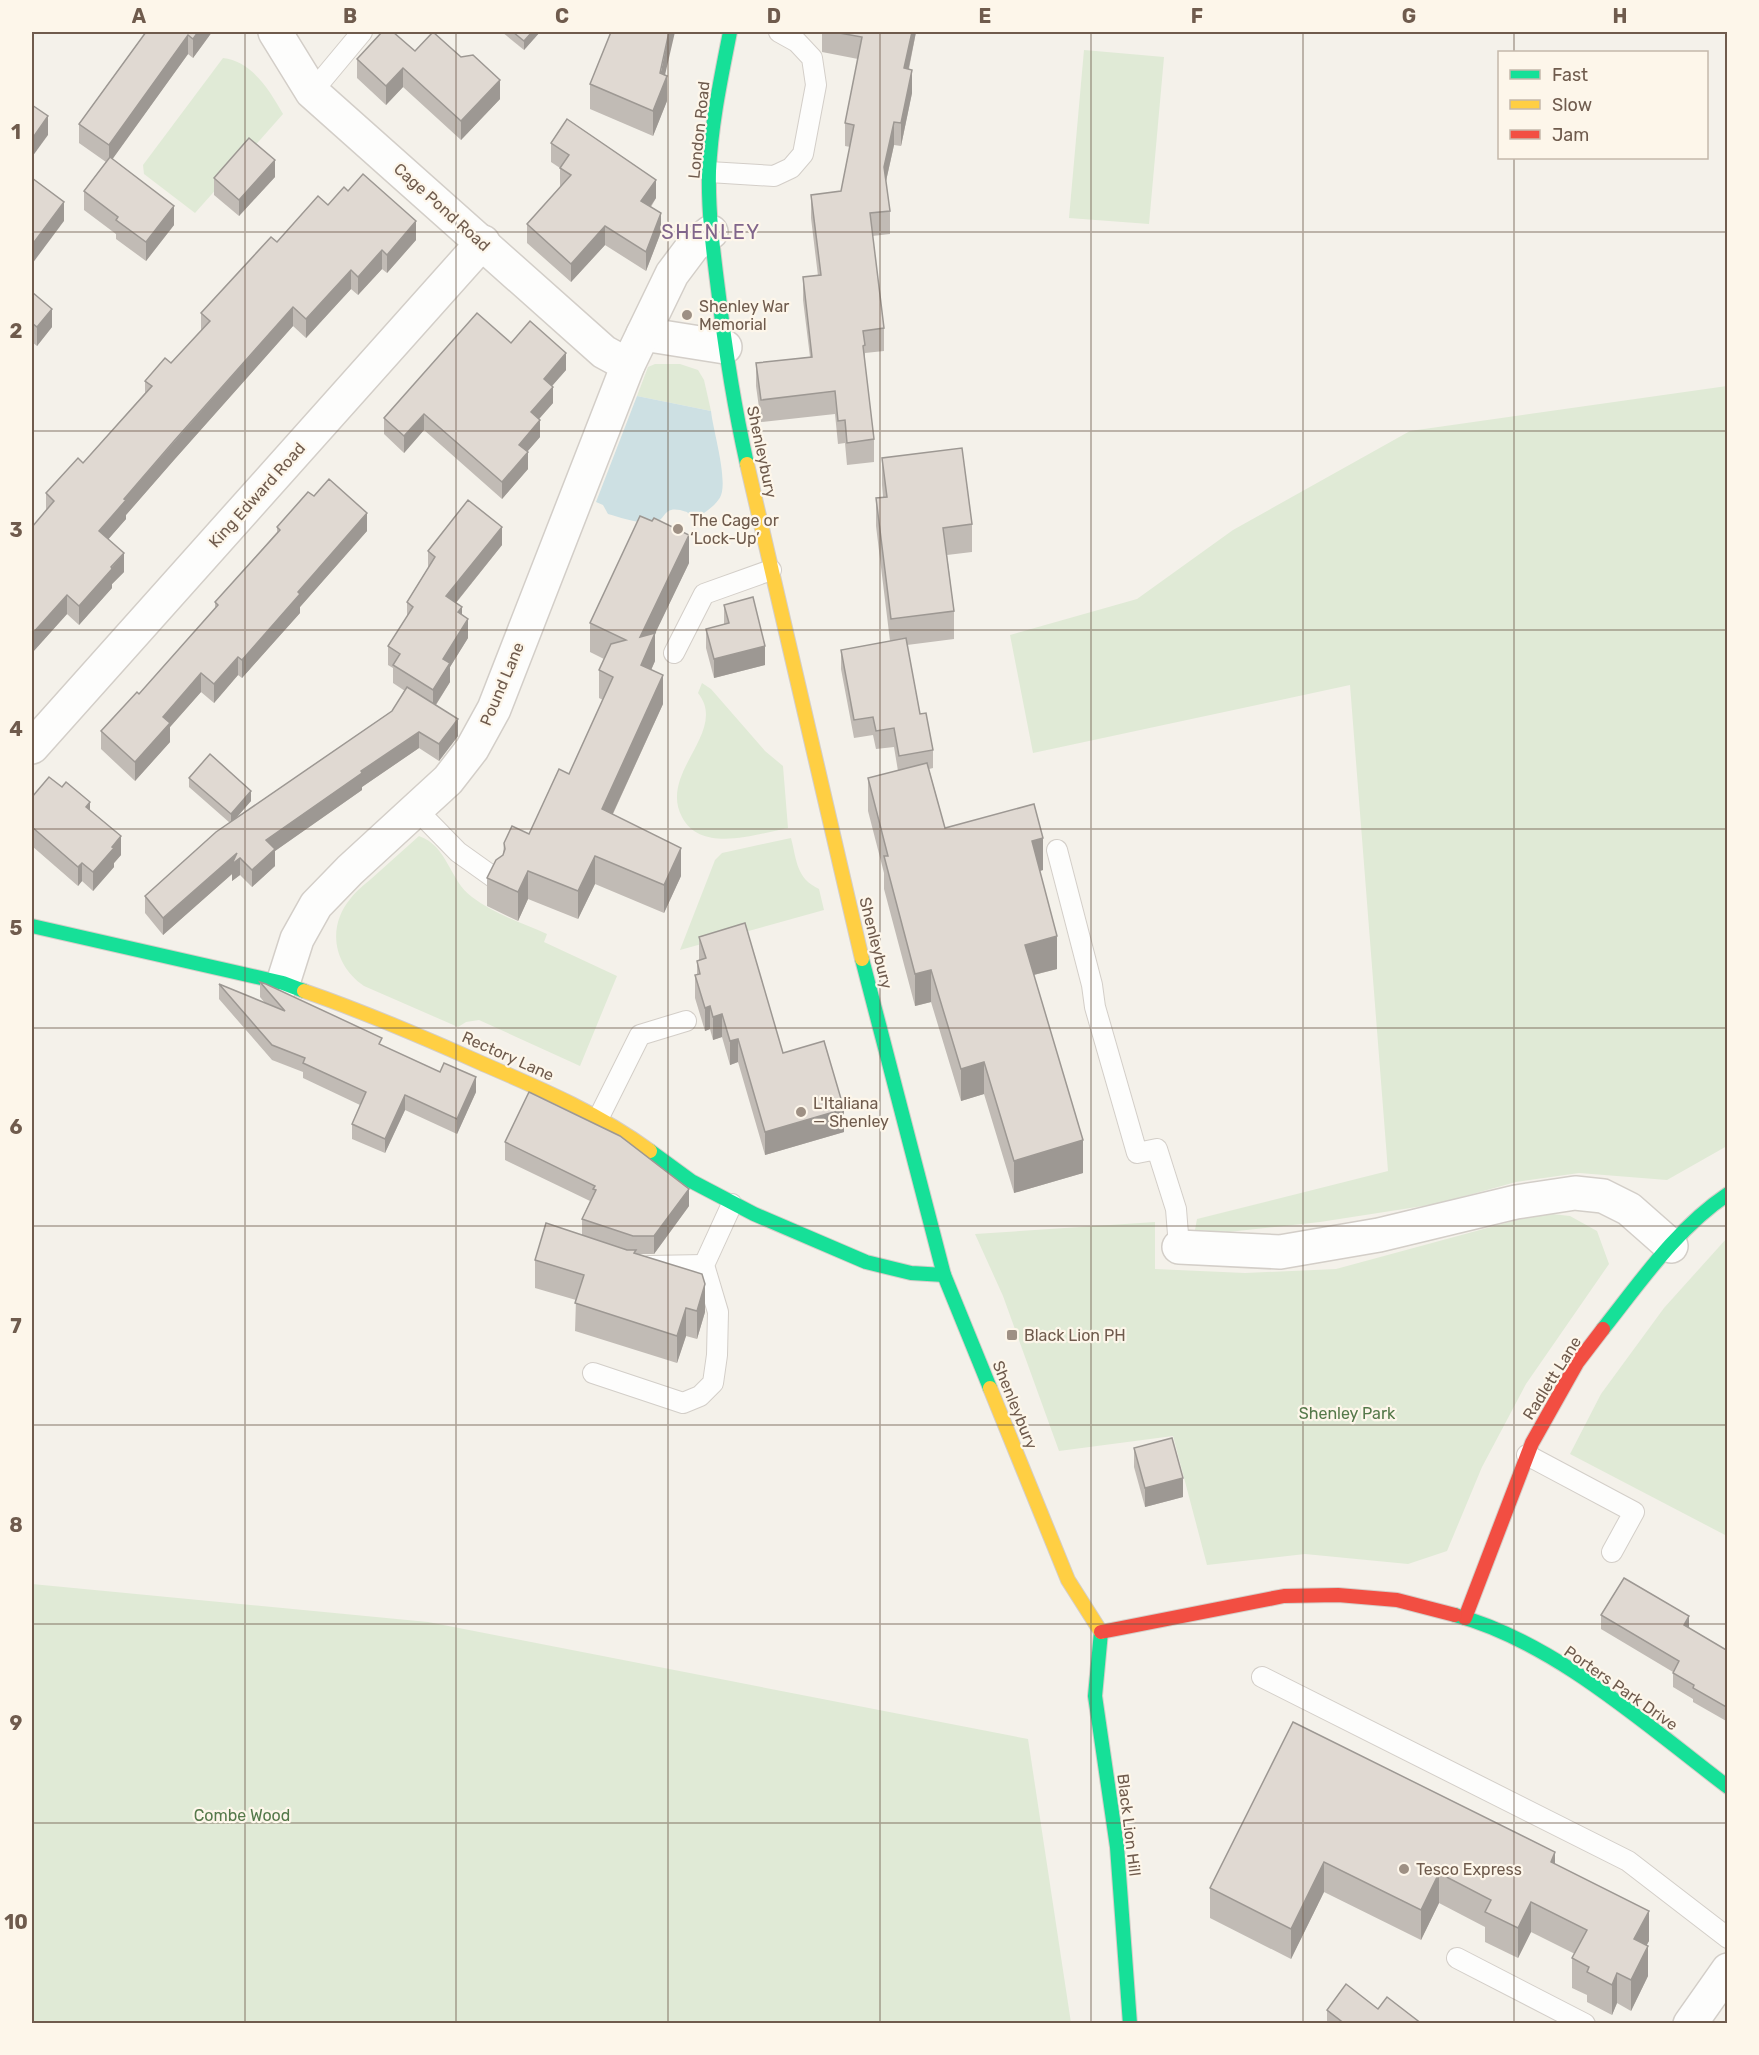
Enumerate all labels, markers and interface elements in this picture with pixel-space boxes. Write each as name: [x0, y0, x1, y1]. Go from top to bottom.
text: A: [132, 4, 147, 28]
text: B: [343, 4, 357, 28]
text: C: [555, 4, 569, 28]
text: D: [767, 4, 781, 28]
text: E: [979, 4, 991, 28]
text: F: [1191, 4, 1203, 28]
text: G: [1402, 4, 1416, 28]
text: H: [1613, 4, 1627, 28]
legend: [1498, 51, 1708, 159]
text: Fast: [1552, 64, 1588, 86]
street label: London Road: [684, 80, 714, 180]
text: Slow: [1552, 94, 1592, 116]
text: 1: [11, 120, 21, 144]
text: Jam: [1552, 124, 1589, 146]
street label: Cage Pond Road: [390, 159, 494, 255]
district label: SHENLEY: [661, 220, 761, 244]
place label: Shenley War Memorial: [699, 297, 789, 334]
marker: Shenley War Memorial: [680, 308, 694, 322]
text: 2: [10, 319, 23, 343]
street label: Shenleybury: [743, 404, 781, 500]
street label: King Edward Road: [205, 439, 309, 551]
place label: The Cage or ‘Lock-Up’: [690, 511, 779, 548]
text: 3: [9, 518, 23, 542]
marker: The Cage or ‘Lock-Up’: [671, 522, 685, 536]
street label: Pound Lane: [476, 639, 528, 729]
text: 4: [9, 717, 23, 741]
street label: Shenleybury: [855, 895, 897, 991]
text: 5: [10, 916, 23, 940]
street label: Rectory Lane: [459, 1027, 557, 1085]
place label: L'Italiana — Shenley: [813, 1094, 889, 1131]
marker: L'Italiana — Shenley: [794, 1105, 808, 1119]
text: 6: [9, 1115, 23, 1139]
text: 7: [10, 1314, 22, 1338]
place label: Black Lion PH: [1024, 1326, 1126, 1345]
marker: Black Lion PH: [1005, 1328, 1019, 1342]
street label: Radlett Lane: [1519, 1333, 1585, 1423]
street label: Shenleybury: [989, 1358, 1041, 1452]
park label: Shenley Park: [1299, 1404, 1396, 1423]
text: 8: [9, 1513, 23, 1537]
street label: Porters Park Drive: [1561, 1642, 1682, 1734]
text: 9: [10, 1711, 23, 1735]
street label: Black Lion Hill: [1113, 1773, 1145, 1877]
park label: Combe Wood: [194, 1806, 290, 1825]
place label: Tesco Express: [1416, 1860, 1522, 1879]
marker: Tesco Express: [1397, 1862, 1411, 1876]
text: 10: [4, 1910, 28, 1934]

